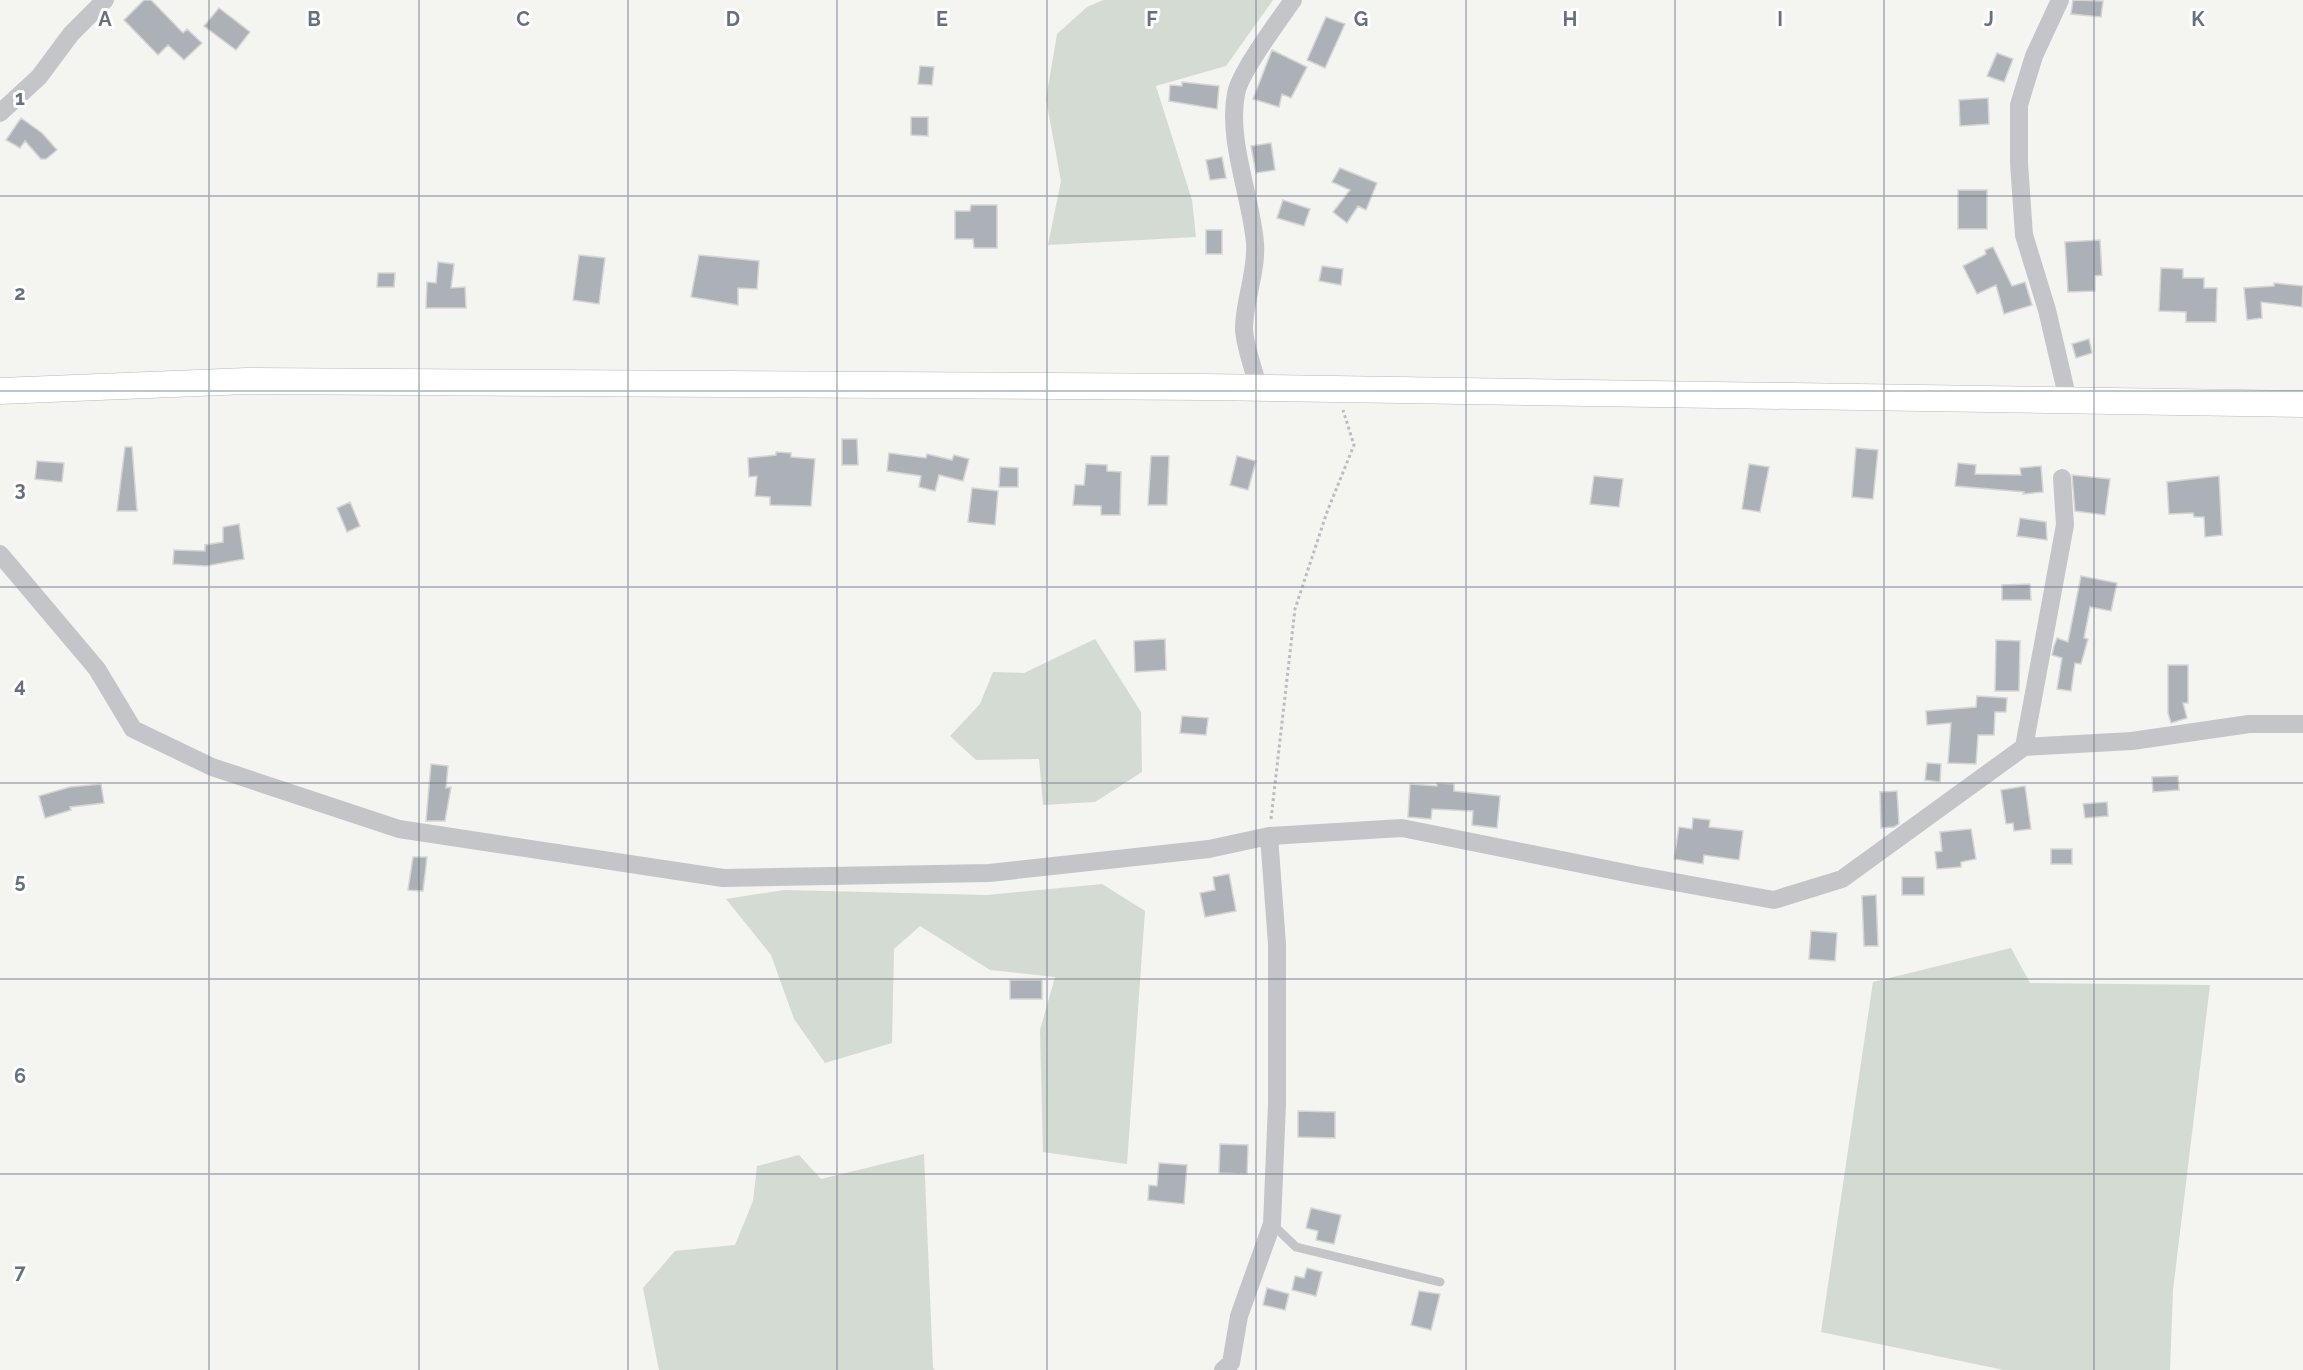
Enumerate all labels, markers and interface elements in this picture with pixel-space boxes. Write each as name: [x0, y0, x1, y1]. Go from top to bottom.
text: A: [98, 7, 112, 31]
text: B: [307, 7, 321, 31]
text: C: [516, 7, 530, 31]
text: D: [726, 7, 740, 31]
text: E: [936, 7, 948, 31]
text: F: [1146, 7, 1158, 31]
text: G: [1354, 7, 1368, 31]
text: H: [1563, 7, 1577, 31]
text: I: [1777, 7, 1783, 31]
text: J: [1984, 7, 1994, 31]
text: K: [2191, 7, 2205, 31]
text: 1: [15, 86, 25, 110]
text: 2: [14, 281, 26, 305]
text: 3: [14, 477, 26, 501]
text: 4: [14, 673, 26, 697]
text: 5: [14, 869, 26, 893]
text: 6: [14, 1064, 26, 1088]
text: 7: [14, 1260, 26, 1284]

